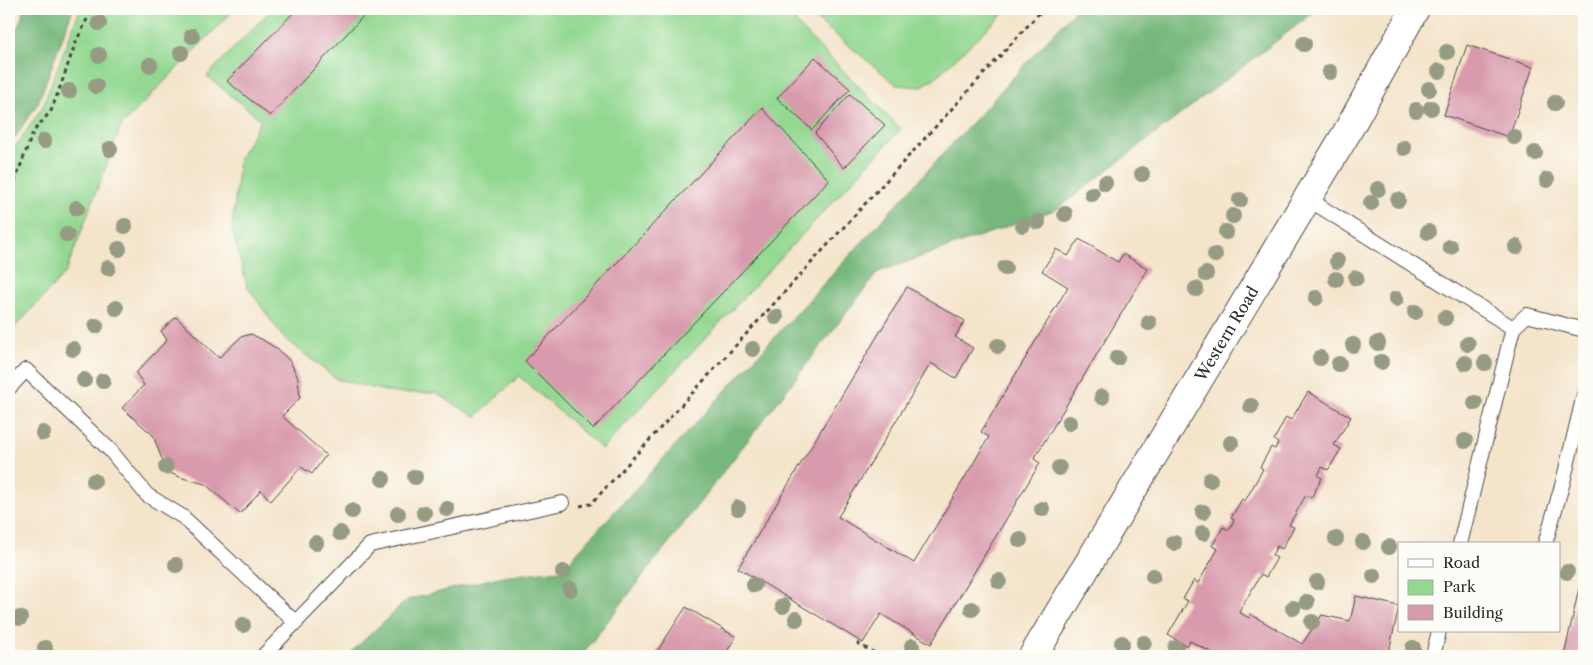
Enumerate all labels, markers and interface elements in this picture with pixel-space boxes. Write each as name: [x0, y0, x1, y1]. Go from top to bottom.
street label: Western Road: [1190, 282, 1263, 386]
legend: [1398, 542, 1560, 632]
text: Road: [1443, 553, 1480, 572]
text: Park: [1443, 577, 1477, 596]
text: Building: [1443, 603, 1503, 622]

